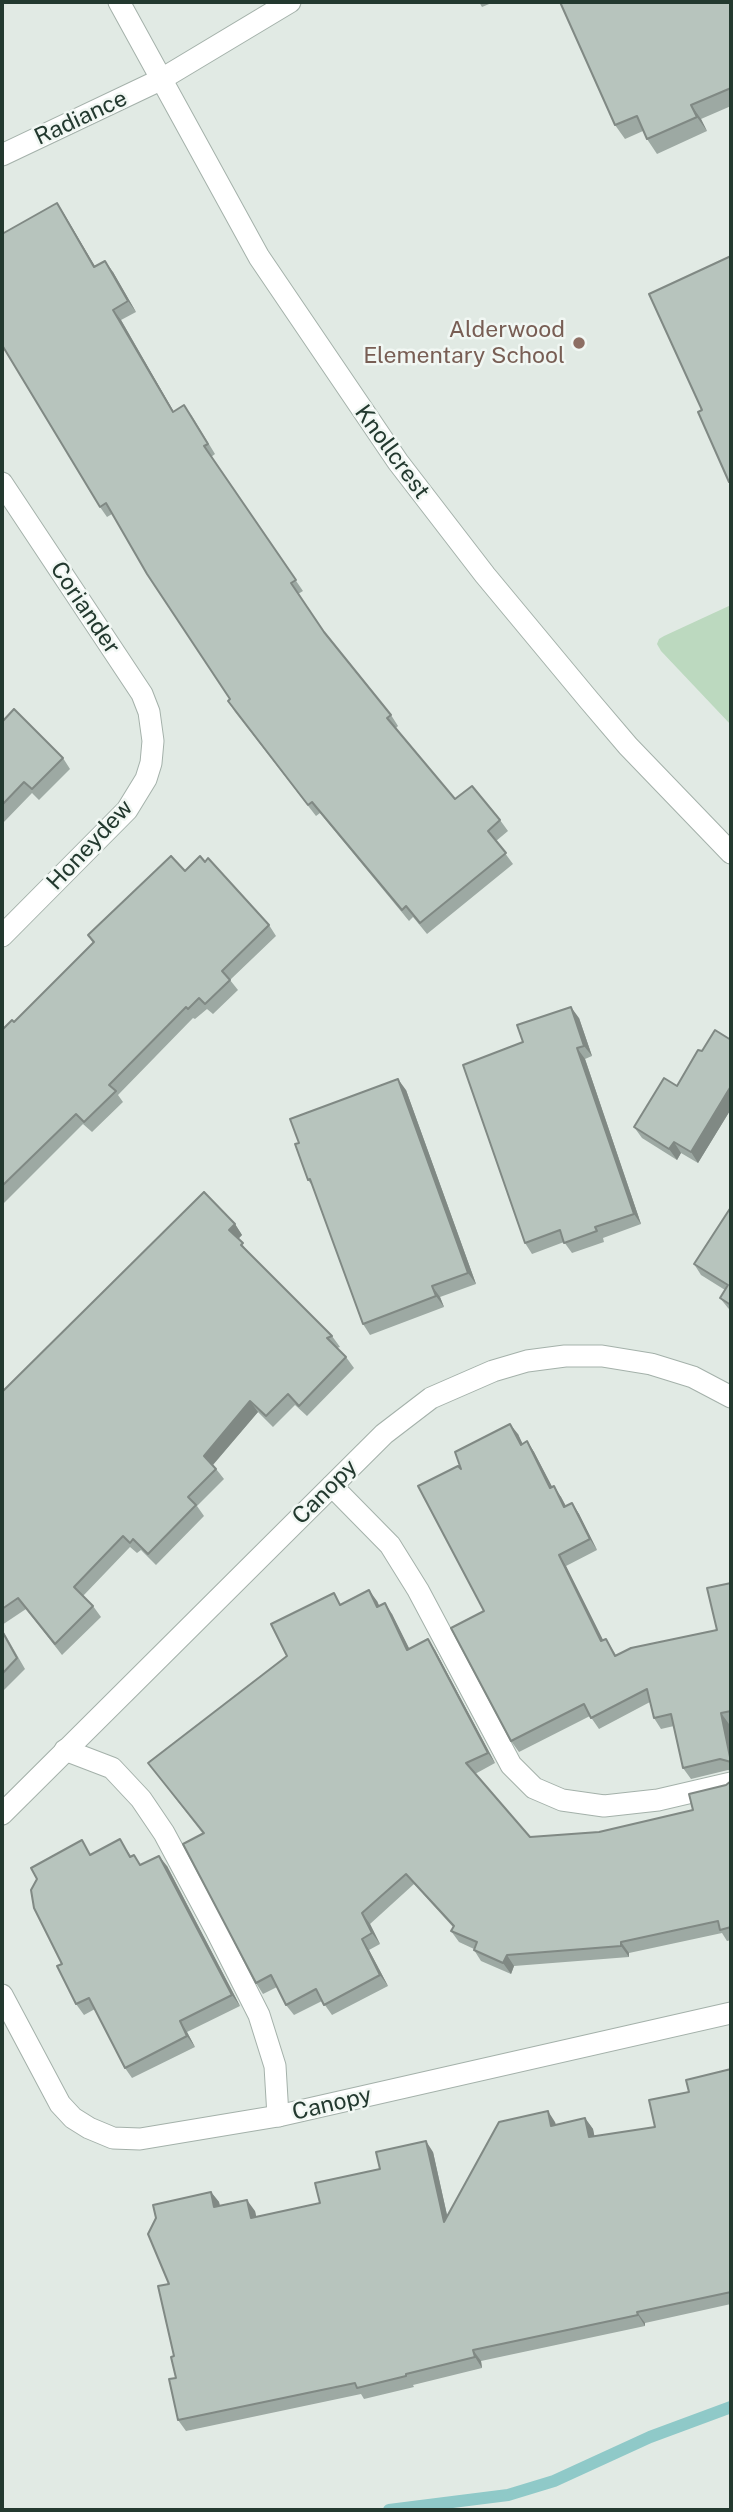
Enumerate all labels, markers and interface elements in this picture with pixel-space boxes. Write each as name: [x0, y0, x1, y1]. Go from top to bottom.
street label: Radiance: [30, 85, 132, 151]
place label: Alderwood Elementary School: [363, 316, 565, 370]
marker: Alderwood Elementary School: [571, 335, 587, 351]
street label: Knollcrest: [349, 400, 435, 504]
street label: Coriander: [44, 557, 126, 659]
street label: Honeydew: [41, 794, 139, 896]
street label: Canopy: [287, 1454, 363, 1530]
street label: Canopy: [290, 2081, 374, 2127]

